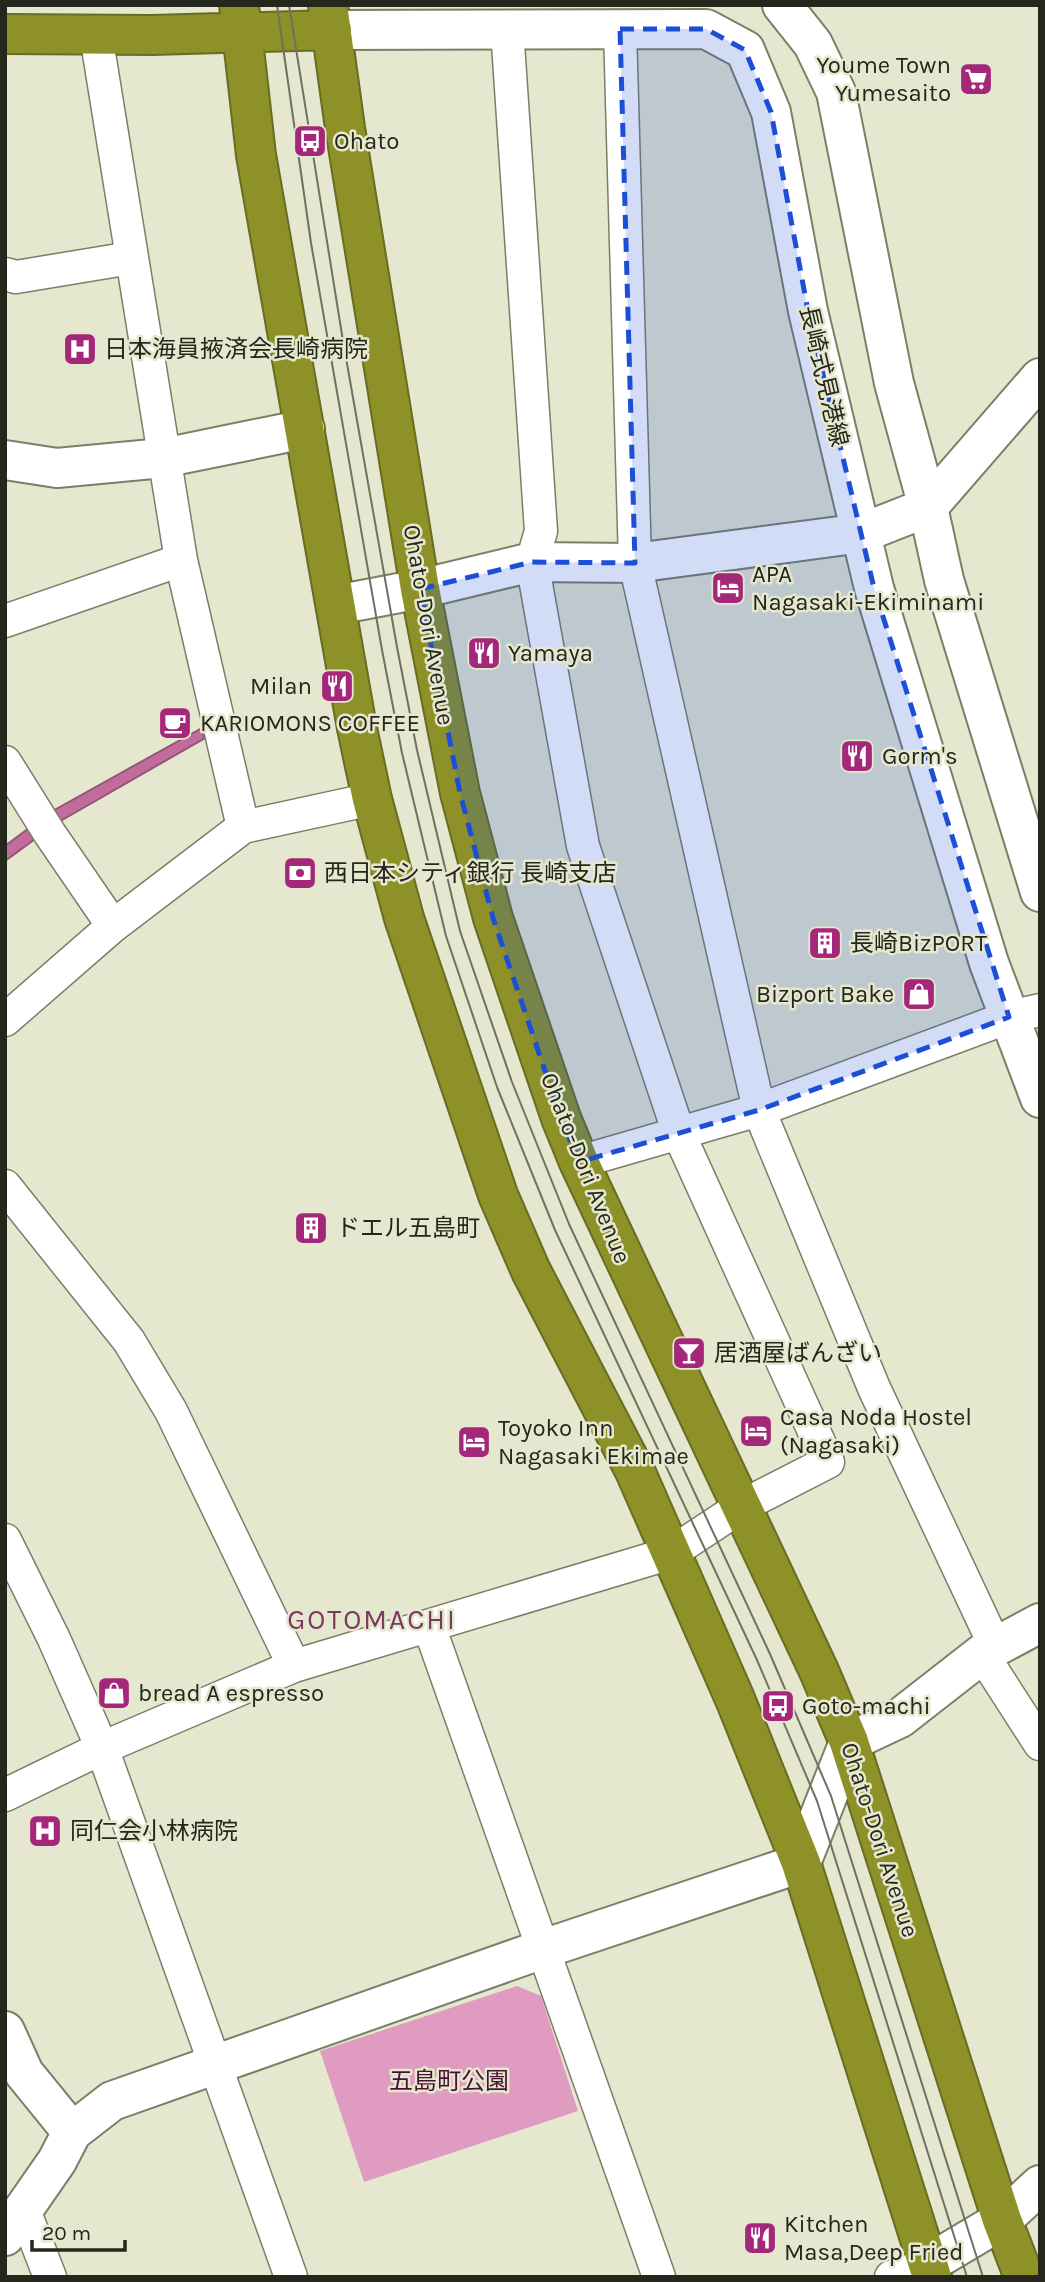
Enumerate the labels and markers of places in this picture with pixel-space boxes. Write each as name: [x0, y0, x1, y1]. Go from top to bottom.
place label: Youme Town Yumesaito: [816, 51, 951, 107]
supermarket icon: Youme Town Yumesaito: [957, 60, 995, 98]
bus stop icon: Ohato: [291, 122, 329, 160]
place label: Ohato: [334, 127, 399, 155]
hospital icon: 日本海員掖済会長崎病院: [61, 330, 99, 368]
place label: 日本海員掖済会長崎病院: [104, 335, 368, 363]
place label: APA Nagasaki-Ekiminami: [752, 560, 984, 616]
hotel icon: APA Nagasaki-Ekiminami: [709, 569, 747, 607]
restaurant icon: Yamaya: [465, 634, 503, 672]
place label: Yamaya: [508, 639, 593, 667]
restaurant icon: Milan: [318, 667, 356, 705]
place label: Milan: [250, 672, 312, 700]
cafe icon: KARIOMONS COFFEE: [156, 704, 194, 742]
place label: KARIOMONS COFFEE: [200, 709, 420, 737]
restaurant icon: Gorm's: [838, 737, 876, 775]
place label: Gorm's: [882, 742, 958, 770]
bank icon: 西日本シティ銀行 長崎支店: [281, 854, 319, 892]
place label: 西日本シティ銀行 長崎支店: [324, 859, 616, 887]
building icon: 長崎BizPORT: [806, 924, 844, 962]
place label: 長崎BizPORT: [850, 929, 987, 957]
shop icon: Bizport Bake: [900, 975, 938, 1013]
place label: Bizport Bake: [756, 980, 894, 1008]
building icon: ドエル五島町: [292, 1209, 330, 1247]
place label: ドエル五島町: [336, 1214, 480, 1242]
bar icon: 居酒屋ばんざい: [670, 1334, 708, 1372]
place label: 居酒屋ばんざい: [714, 1339, 882, 1367]
place label: Casa Noda Hostel (Nagasaki): [780, 1403, 972, 1459]
hotel icon: Casa Noda Hostel (Nagasaki): [737, 1412, 775, 1450]
place label: Toyoko Inn Nagasaki Ekimae: [498, 1414, 689, 1470]
hotel icon: Toyoko Inn Nagasaki Ekimae: [455, 1423, 493, 1461]
shop icon: bread A espresso: [95, 1674, 133, 1712]
place label: bread A espresso: [138, 1679, 324, 1707]
bus stop icon: Goto-machi: [759, 1687, 797, 1725]
place label: Goto-machi: [802, 1692, 931, 1720]
hospital icon: 同仁会小林病院: [26, 1812, 64, 1850]
place label: 同仁会小林病院: [70, 1817, 238, 1845]
place label: Kitchen Masa,Deep Fried: [784, 2210, 964, 2266]
restaurant icon: Kitchen Masa,Deep Fried: [741, 2219, 779, 2257]

